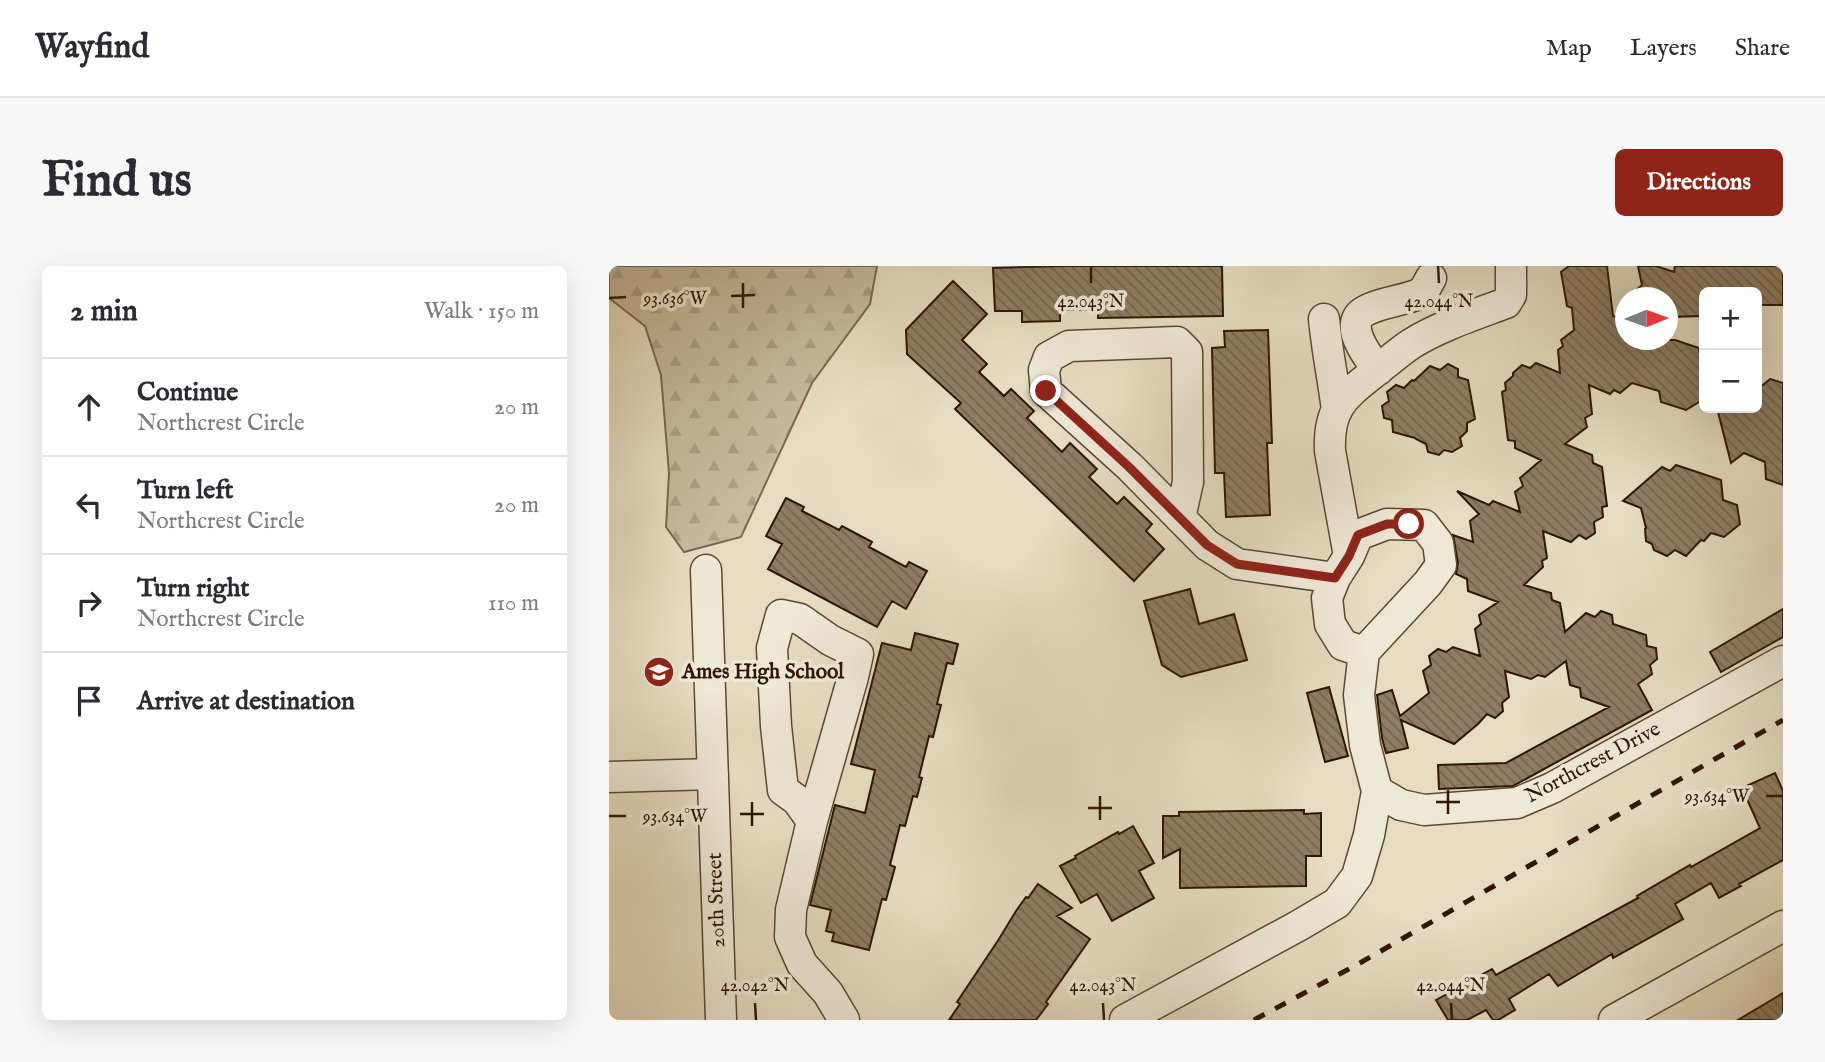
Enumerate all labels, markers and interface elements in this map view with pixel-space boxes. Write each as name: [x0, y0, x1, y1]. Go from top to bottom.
text: Wayfind: [35, 27, 149, 69]
text: Map: [1546, 33, 1592, 64]
text: Layers: [1630, 33, 1697, 64]
text: Share: [1735, 33, 1790, 64]
button: Directions: [1615, 149, 1783, 216]
text: Find us: [42, 151, 192, 213]
north arrow: [1615, 287, 1678, 350]
map controls: [1699, 287, 1762, 413]
button: +: [1699, 287, 1762, 350]
text: 93.636°W: [642, 288, 707, 311]
text: 42.043°N: [1058, 291, 1125, 314]
text: 42.044°N: [1405, 291, 1474, 314]
text: 2 min: [70, 293, 138, 331]
text: Walk · 150 m: [424, 297, 539, 326]
button: −: [1699, 350, 1762, 413]
route end: [1030, 375, 1061, 406]
text: Continue: [137, 376, 238, 409]
icon: ahead: [70, 388, 108, 426]
text: 20 m: [494, 393, 539, 422]
text: Northcrest Circle: [137, 409, 305, 438]
text: Turn left: [137, 474, 234, 507]
icon: left: [70, 486, 108, 524]
text: 20 m: [494, 491, 539, 520]
text: Northcrest Circle: [137, 507, 305, 536]
route start: [1393, 508, 1424, 539]
text: Turn right: [137, 572, 250, 605]
icon: right: [70, 584, 108, 622]
text: 110 m: [488, 589, 539, 618]
text: Northcrest Circle: [137, 605, 305, 634]
school or university icon: Ames High School: [642, 655, 676, 689]
place label: Ames High School: [681, 659, 845, 686]
icon: arrive: [70, 682, 108, 720]
text: Arrive at destination: [137, 685, 355, 718]
street label: Northcrest Drive: [1521, 716, 1666, 810]
text: 93.634°W: [1684, 786, 1750, 809]
text: 93.634°W: [642, 806, 708, 829]
street label: 20th Street: [702, 852, 732, 948]
text: 42.042°N: [721, 975, 790, 998]
text: 42.043°N: [1070, 975, 1137, 998]
text: 42.044°N: [1417, 975, 1486, 998]

